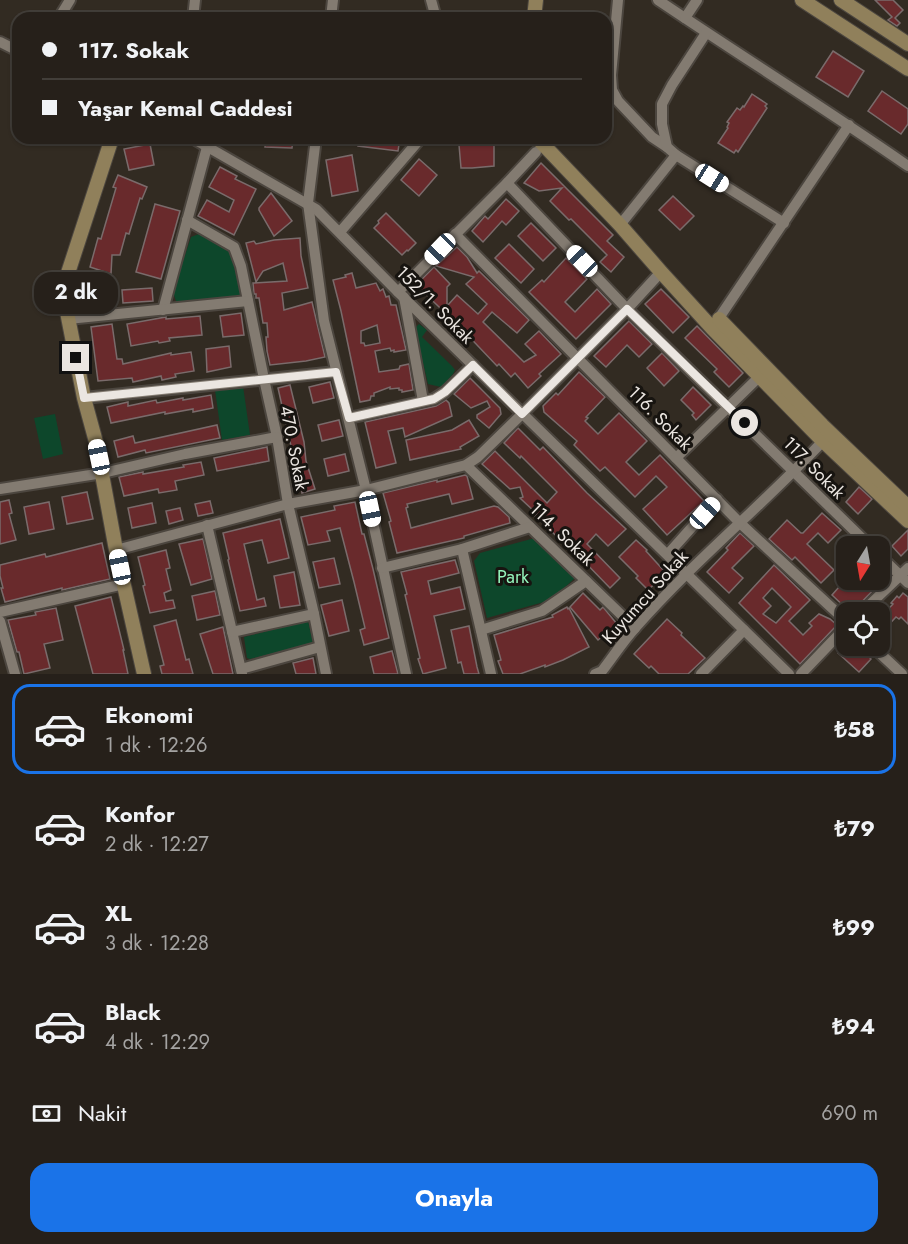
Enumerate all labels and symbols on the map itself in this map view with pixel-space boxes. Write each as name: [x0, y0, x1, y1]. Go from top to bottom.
car: [692, 161, 732, 195]
car: [421, 230, 459, 268]
car: [563, 242, 601, 280]
street label: 152/1. Sokak: [390, 260, 480, 350]
callout: 2 dk: [34, 271, 118, 313]
route end: [62, 344, 89, 371]
street label: 116. Sokak: [622, 380, 698, 456]
street label: 470. Sokak: [273, 403, 315, 493]
route start: [731, 409, 758, 436]
street label: 117. Sokak: [777, 431, 851, 505]
car: [86, 438, 112, 476]
car: [357, 490, 383, 528]
car: [686, 494, 724, 532]
street label: 114. Sokak: [524, 496, 600, 572]
north arrow: [836, 536, 890, 590]
street label: Kuyumcu Sokak: [596, 544, 694, 650]
car: [107, 548, 133, 586]
park label: Park: [497, 564, 529, 590]

